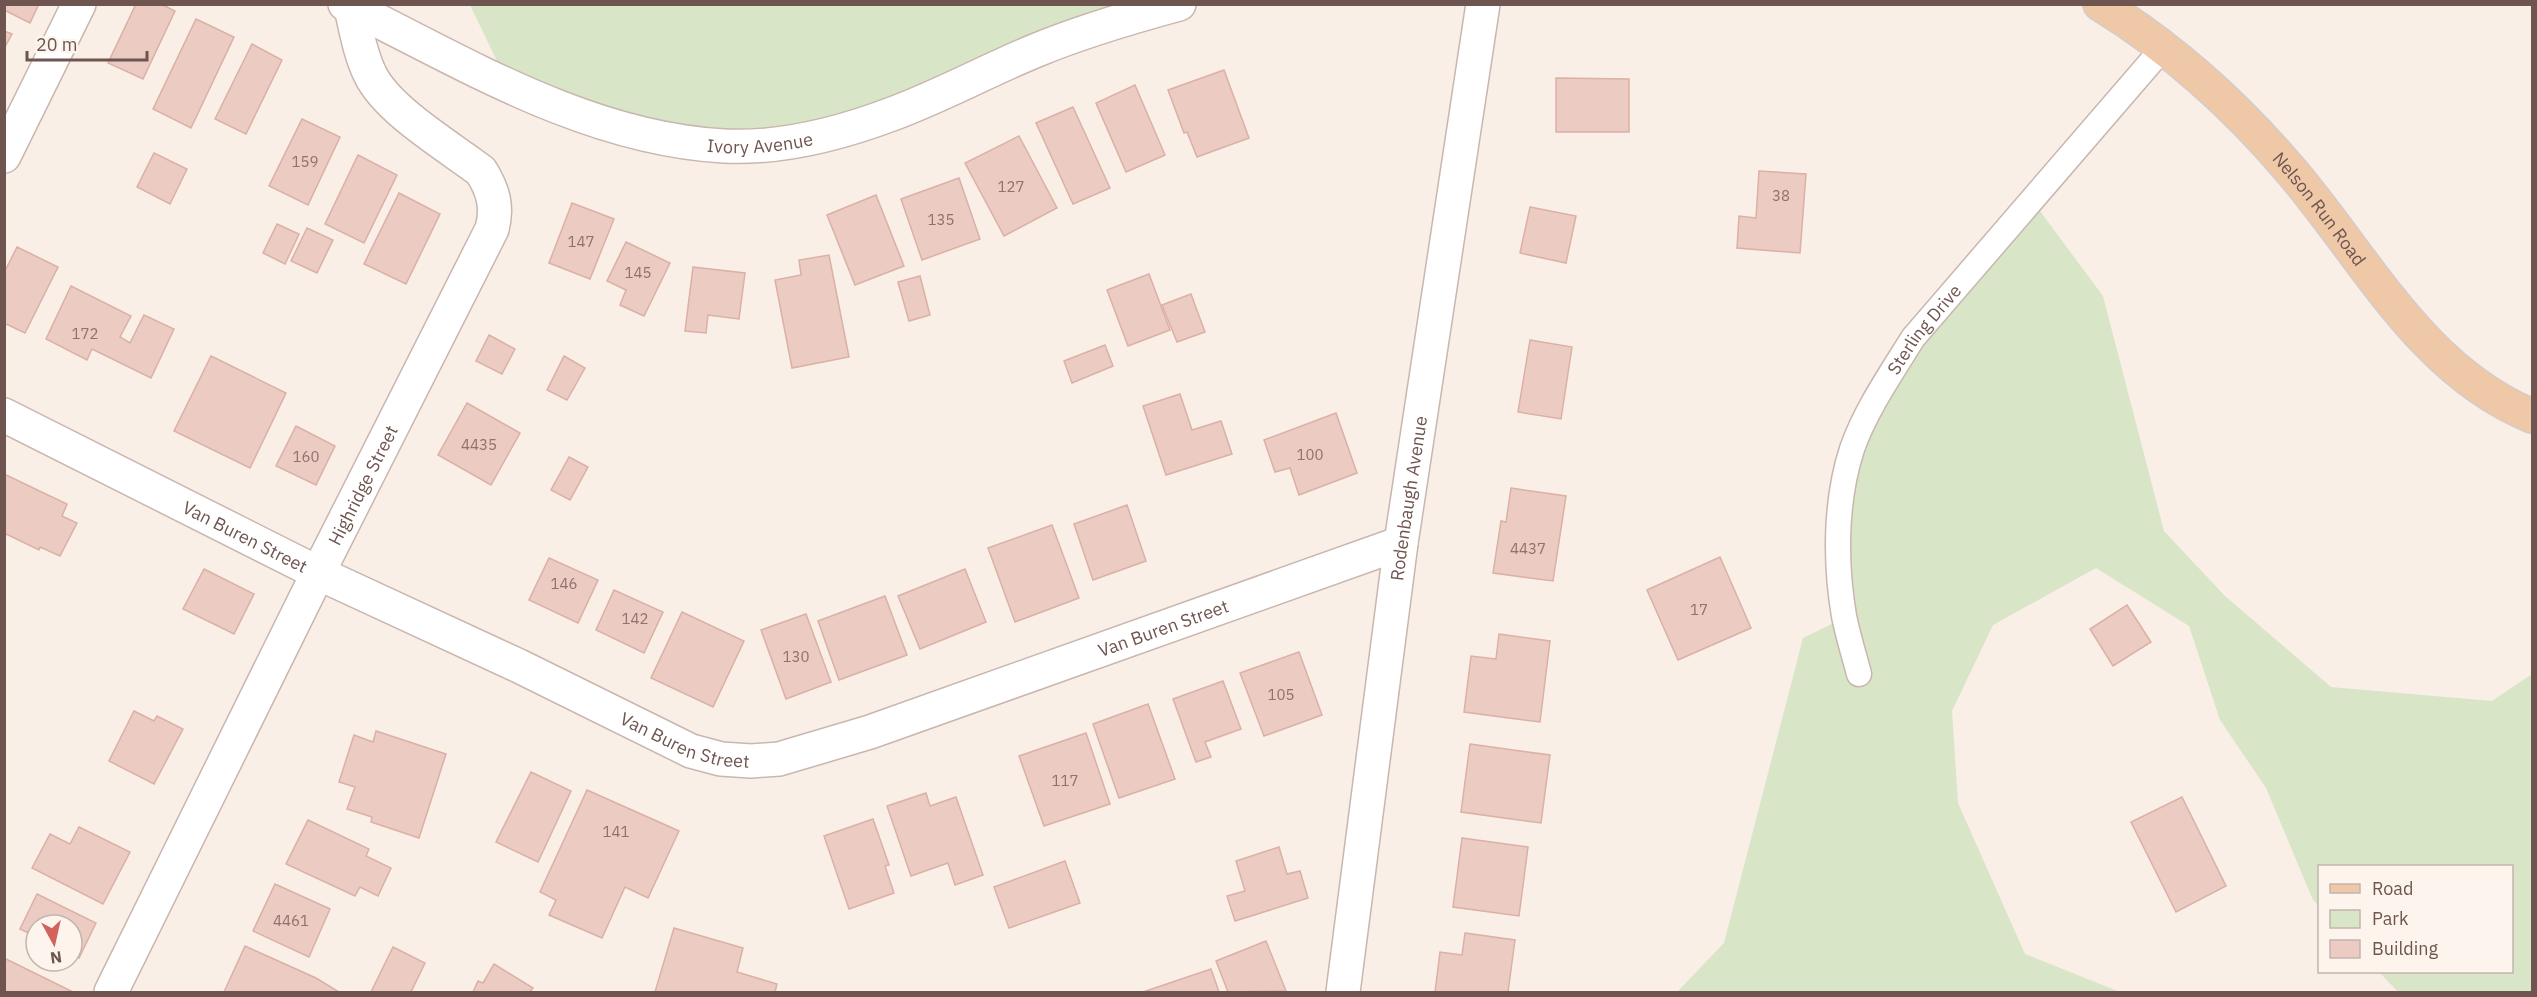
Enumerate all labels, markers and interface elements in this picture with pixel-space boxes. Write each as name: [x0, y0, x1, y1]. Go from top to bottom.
scale bar: [27, 24, 147, 62]
text: 20 m: [36, 33, 78, 56]
street label: Ivory Avenue: [706, 127, 815, 158]
street label: Nelson Run Road: [2268, 147, 2371, 270]
house number: 159: [291, 152, 319, 171]
house number: 127: [997, 177, 1025, 196]
house number: 38: [1772, 186, 1790, 205]
house number: 135: [927, 210, 955, 229]
house number: 147: [567, 232, 595, 251]
house number: 145: [624, 263, 652, 282]
street label: Sterling Drive: [1882, 279, 1966, 379]
house number: 172: [71, 324, 99, 343]
street label: Rodenbaugh Avenue: [1385, 414, 1432, 582]
street label: Highridge Street: [323, 421, 402, 549]
house number: 4435: [461, 435, 497, 454]
house number: 100: [1296, 445, 1324, 464]
house number: 160: [292, 447, 320, 466]
street label: Van Buren Street: [179, 495, 311, 577]
house number: 4437: [1510, 539, 1546, 558]
house number: 146: [550, 574, 578, 593]
street label: Van Buren Street: [1095, 594, 1231, 661]
house number: 17: [1690, 600, 1708, 619]
house number: 142: [621, 609, 649, 628]
house number: 130: [782, 647, 810, 666]
house number: 105: [1267, 685, 1295, 704]
street label: Van Buren Street: [617, 706, 750, 772]
house number: 117: [1051, 771, 1079, 790]
house number: 141: [602, 822, 630, 841]
legend: [2318, 865, 2513, 973]
text: Road: [2372, 877, 2413, 900]
text: Park: [2372, 907, 2409, 930]
house number: 4461: [273, 911, 309, 930]
north arrow: [24, 913, 84, 973]
text: Building: [2372, 937, 2439, 960]
text: N: [49, 947, 63, 969]

